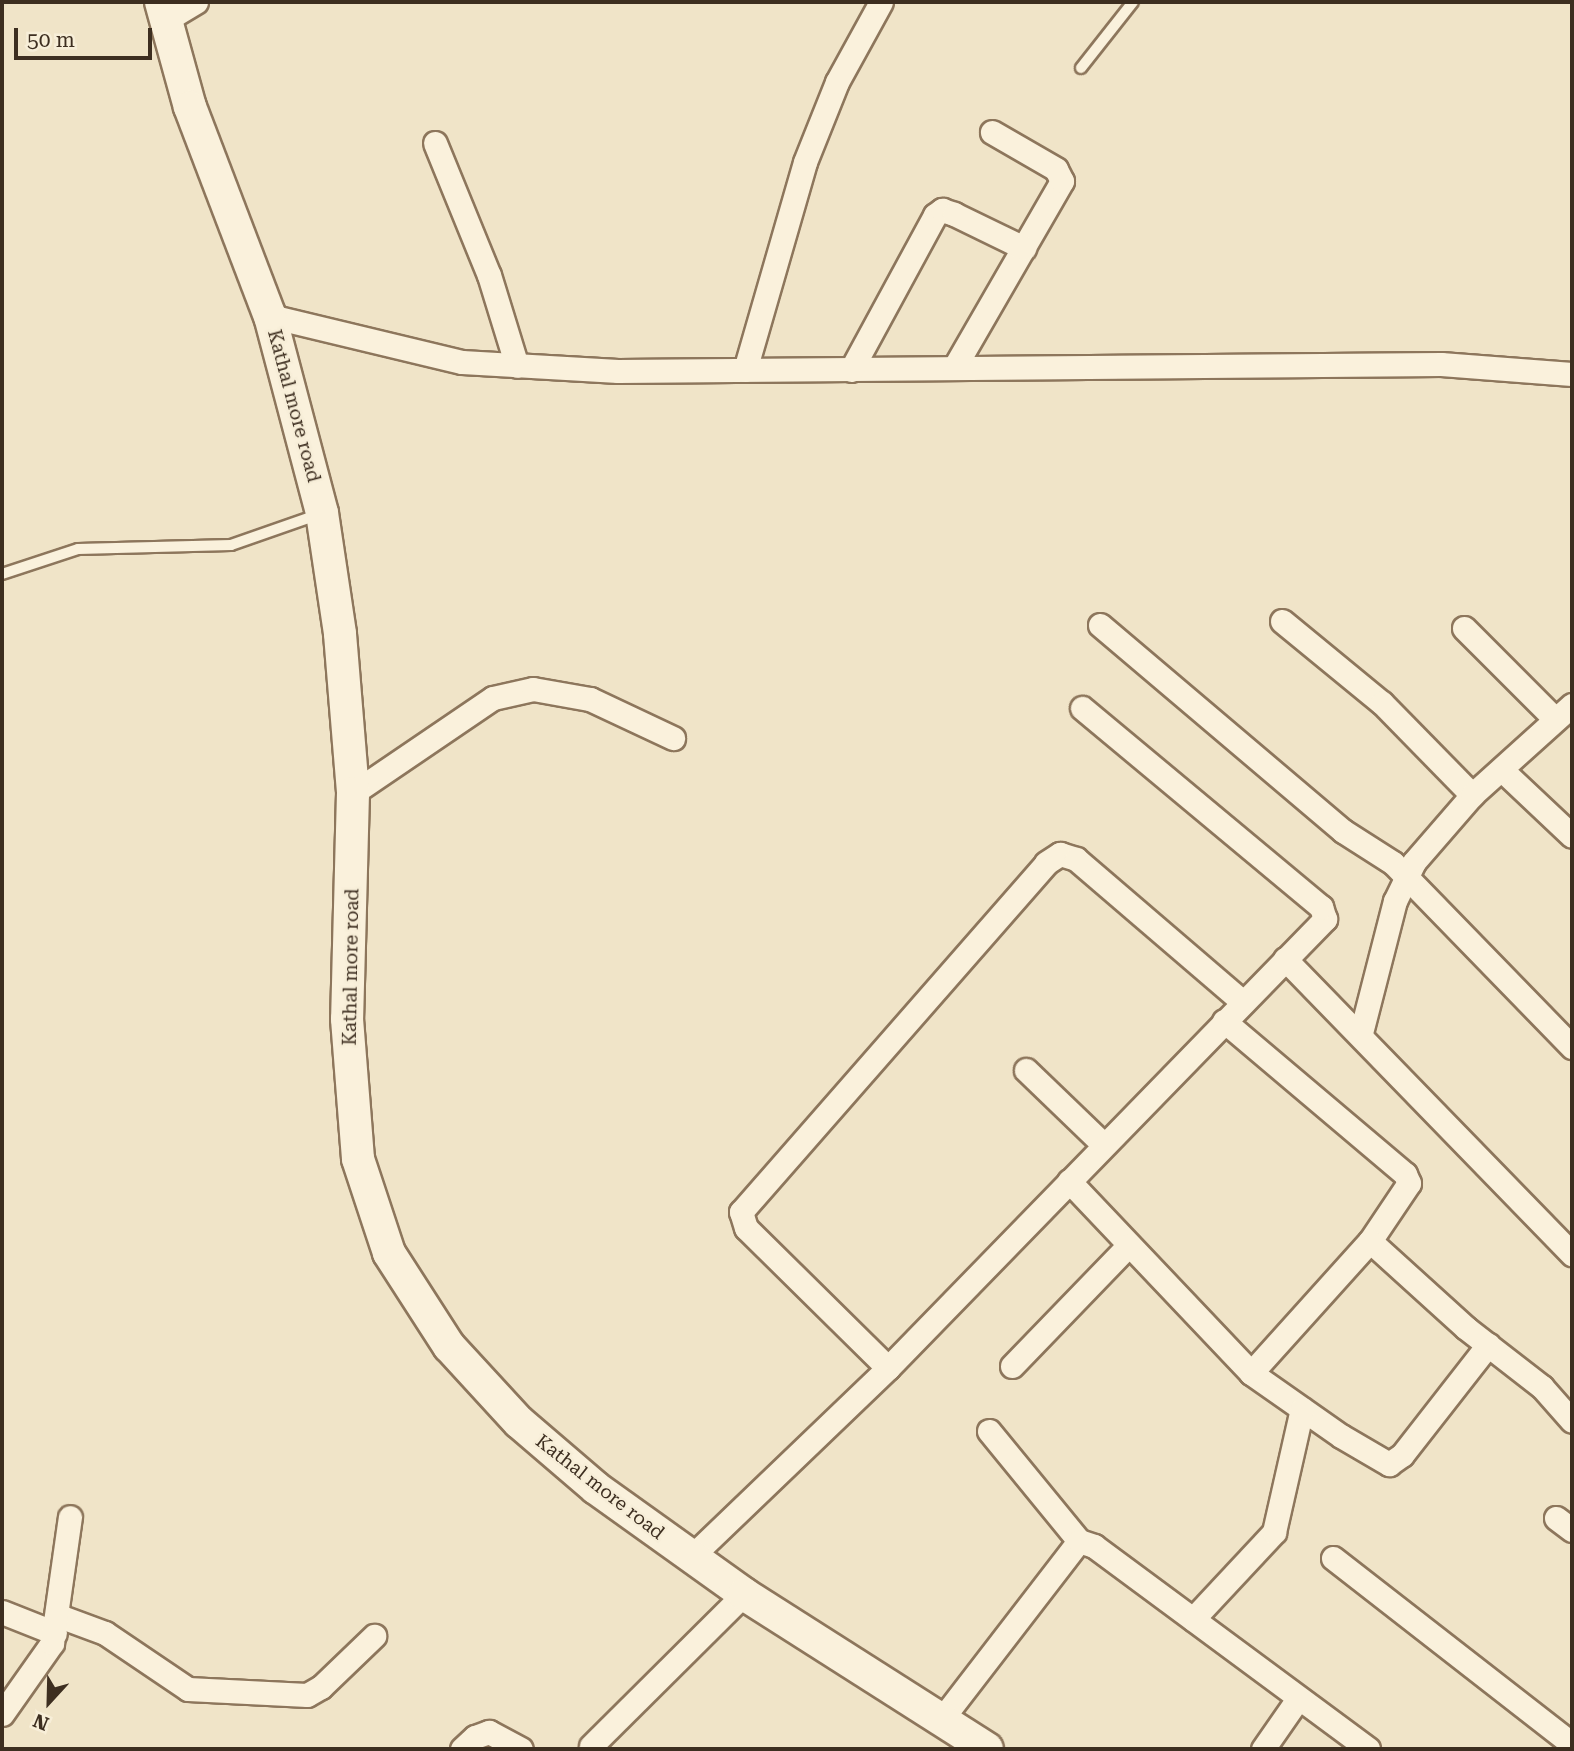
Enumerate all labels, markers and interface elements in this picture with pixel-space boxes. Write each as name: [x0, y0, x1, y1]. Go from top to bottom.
scale bar: [18, 14, 156, 58]
text: 50 m: [27, 28, 75, 52]
street label: Kathal more road: [263, 327, 325, 485]
street label: Kathal more road: [338, 888, 364, 1046]
street label: Kathal more road: [531, 1430, 669, 1544]
north arrow: [14, 1667, 84, 1737]
text: N: [30, 1709, 52, 1735]

